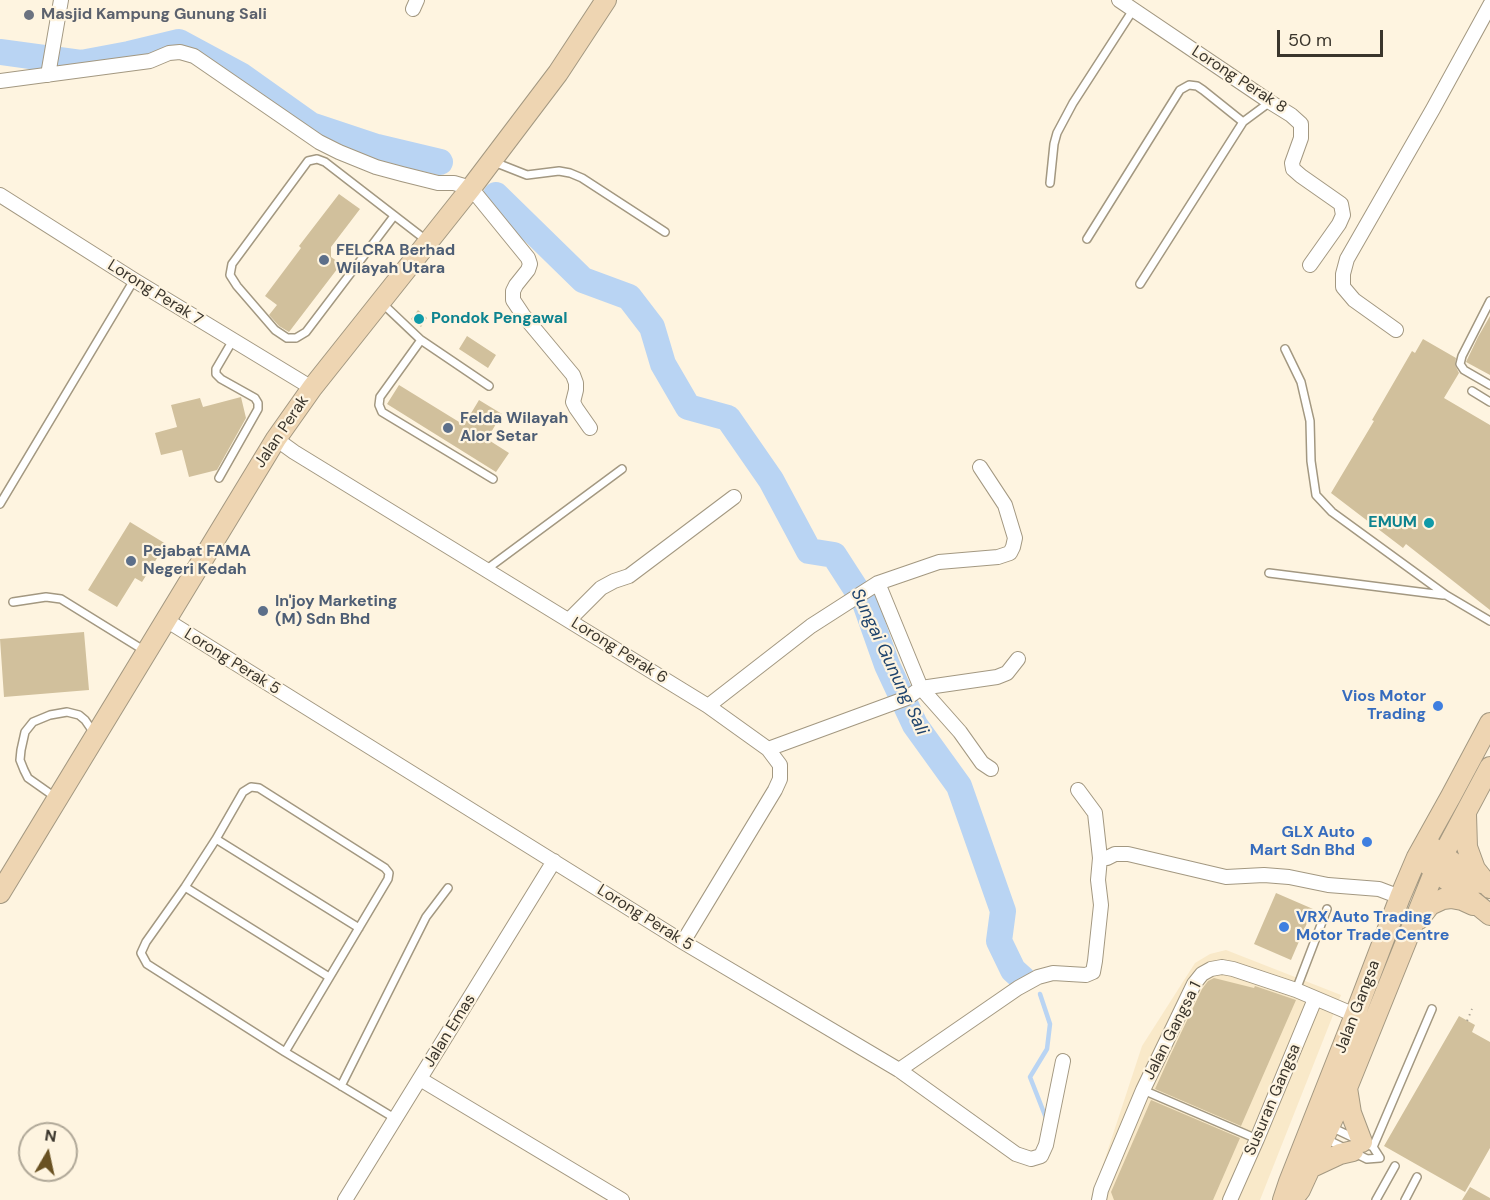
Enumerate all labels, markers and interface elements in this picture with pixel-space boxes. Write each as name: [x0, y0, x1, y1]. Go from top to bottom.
place label: Masjid Kampung Gunung Sali: [41, 5, 267, 25]
marker: Masjid Kampung Gunung Sali: [22, 8, 36, 22]
scale bar: [1280, 18, 1386, 56]
text: 50 m: [1288, 28, 1332, 52]
street label: Lorong Perak 8: [1188, 42, 1290, 118]
place label: FELCRA Berhad Wilayah Utara: [336, 241, 455, 279]
marker: FELCRA Berhad Wilayah Utara: [317, 253, 331, 267]
street label: Lorong Perak 7: [104, 256, 206, 330]
place label: Pondok Pengawal: [431, 309, 567, 329]
marker: Pondok Pengawal: [412, 312, 426, 326]
street label: Jalan Perak: [251, 392, 313, 472]
place label: Felda Wilayah Alor Setar: [460, 409, 568, 447]
marker: Felda Wilayah Alor Setar: [441, 421, 455, 435]
place label: EMUM: [1368, 513, 1417, 533]
marker: EMUM: [1422, 516, 1436, 530]
place label: Pejabat FAMA Negeri Kedah: [143, 542, 251, 580]
marker: Pejabat FAMA Negeri Kedah: [124, 554, 138, 568]
water label: Sungai Gunung Sali: [846, 585, 932, 739]
place label: In'joy Marketing (M) Sdn Bhd: [275, 592, 397, 630]
marker: In'joy Marketing (M) Sdn Bhd: [256, 604, 270, 618]
street label: Lorong Perak 6: [567, 614, 671, 688]
street label: Lorong Perak 5: [180, 625, 284, 699]
place label: Vios Motor Trading: [1342, 687, 1426, 725]
marker: Vios Motor Trading: [1431, 699, 1445, 713]
place label: GLX Auto Mart Sdn Bhd: [1250, 823, 1355, 861]
marker: GLX Auto Mart Sdn Bhd: [1360, 835, 1374, 849]
street label: Lorong Perak 5: [593, 881, 697, 955]
place label: VRX Auto Trading Motor Trade Centre: [1296, 908, 1449, 946]
marker: VRX Auto Trading Motor Trade Centre: [1277, 920, 1291, 934]
street label: Jalan Gangsa: [1331, 958, 1385, 1056]
street label: Jalan Gangsa 1: [1140, 979, 1206, 1083]
street label: Jalan Emas: [420, 991, 480, 1071]
street label: Susuran Gangsa: [1241, 1041, 1305, 1159]
north arrow: [18, 1122, 78, 1182]
text: N: [43, 1124, 58, 1147]

